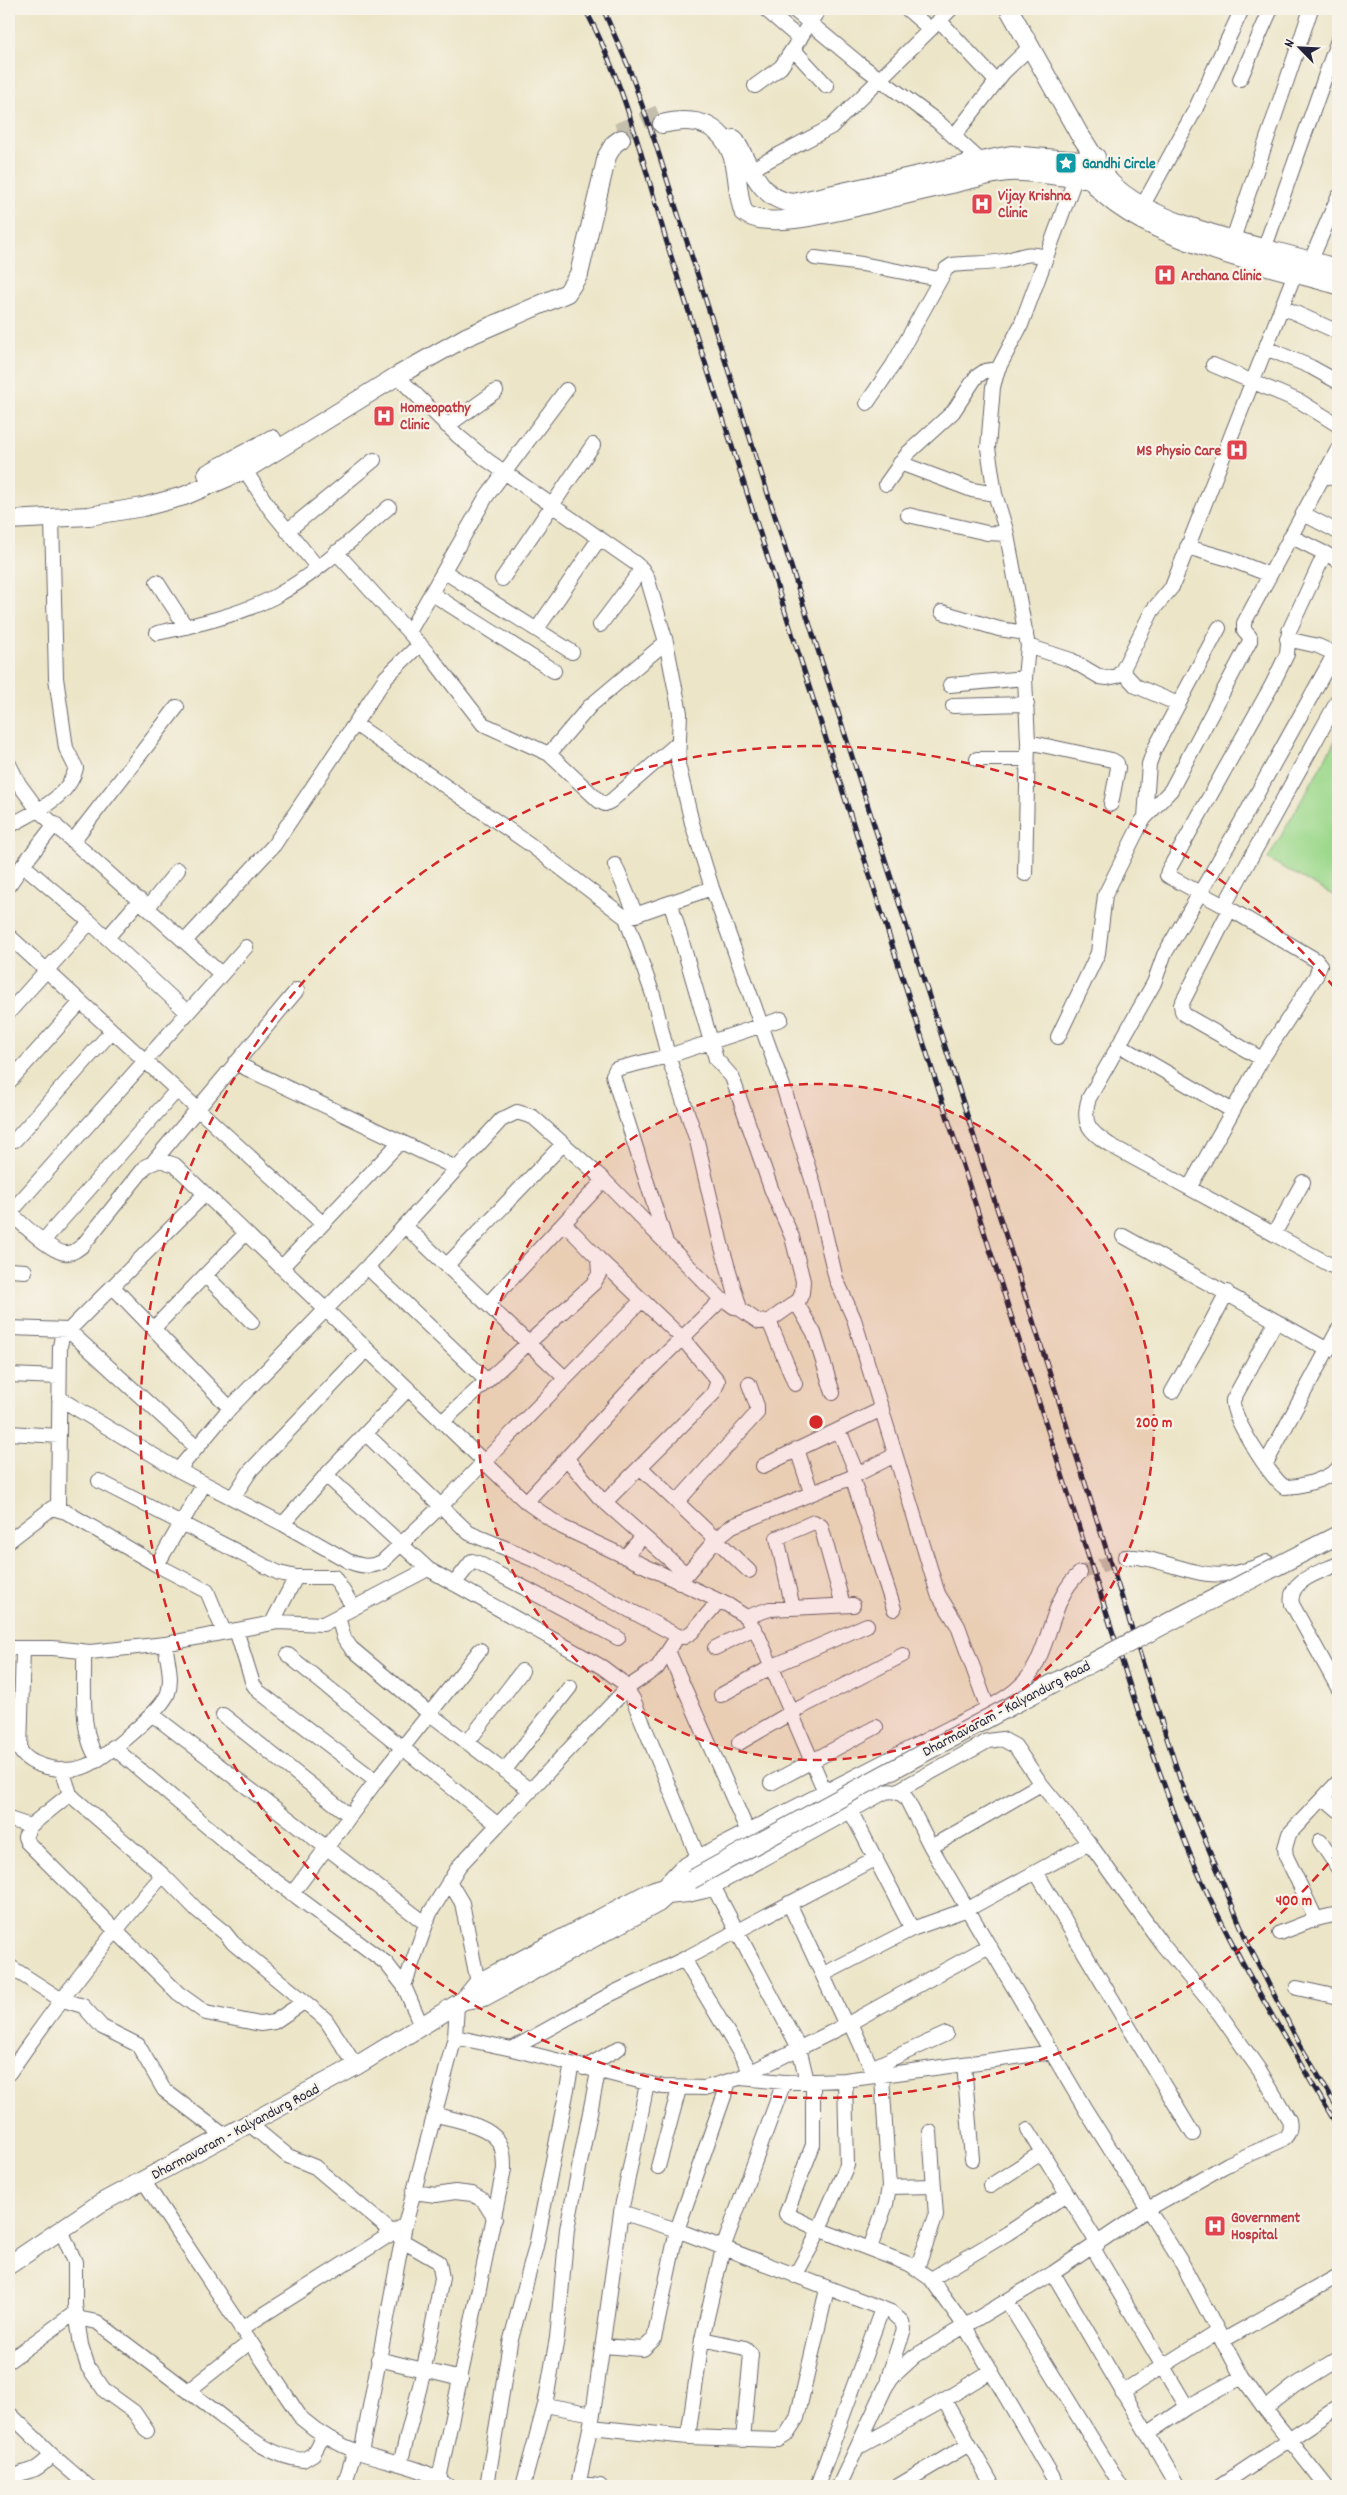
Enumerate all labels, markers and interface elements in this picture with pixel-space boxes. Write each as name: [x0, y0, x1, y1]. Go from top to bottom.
north arrow: [1274, 22, 1324, 72]
text: N: [1279, 36, 1301, 51]
place icon: Gandhi Circle: [1054, 151, 1078, 175]
place label: Gandhi Circle: [1082, 154, 1156, 176]
place label: Vijay Krishna Clinic: [998, 186, 1072, 225]
hospital icon: Vijay Krishna Clinic: [970, 192, 994, 216]
hospital icon: Archana Clinic: [1153, 263, 1177, 287]
place label: Archana Clinic: [1181, 266, 1262, 288]
place label: Homeopathy Clinic: [400, 398, 471, 437]
hospital icon: Homeopathy Clinic: [372, 404, 396, 428]
hospital icon: MS Physio Care: [1225, 438, 1249, 462]
place label: MS Physio Care: [1137, 441, 1221, 463]
centre of rings: [807, 1413, 825, 1431]
text: 200 m: [1136, 1413, 1172, 1435]
street label: Dharmavaram - Kalyandurg Road: [919, 1656, 1095, 1763]
text: 400 m: [1276, 1891, 1312, 1913]
street label: Dharmavaram - Kalyandurg Road: [148, 2079, 324, 2186]
place label: Government Hospital: [1231, 2208, 1300, 2247]
hospital icon: Government Hospital: [1203, 2214, 1227, 2238]

